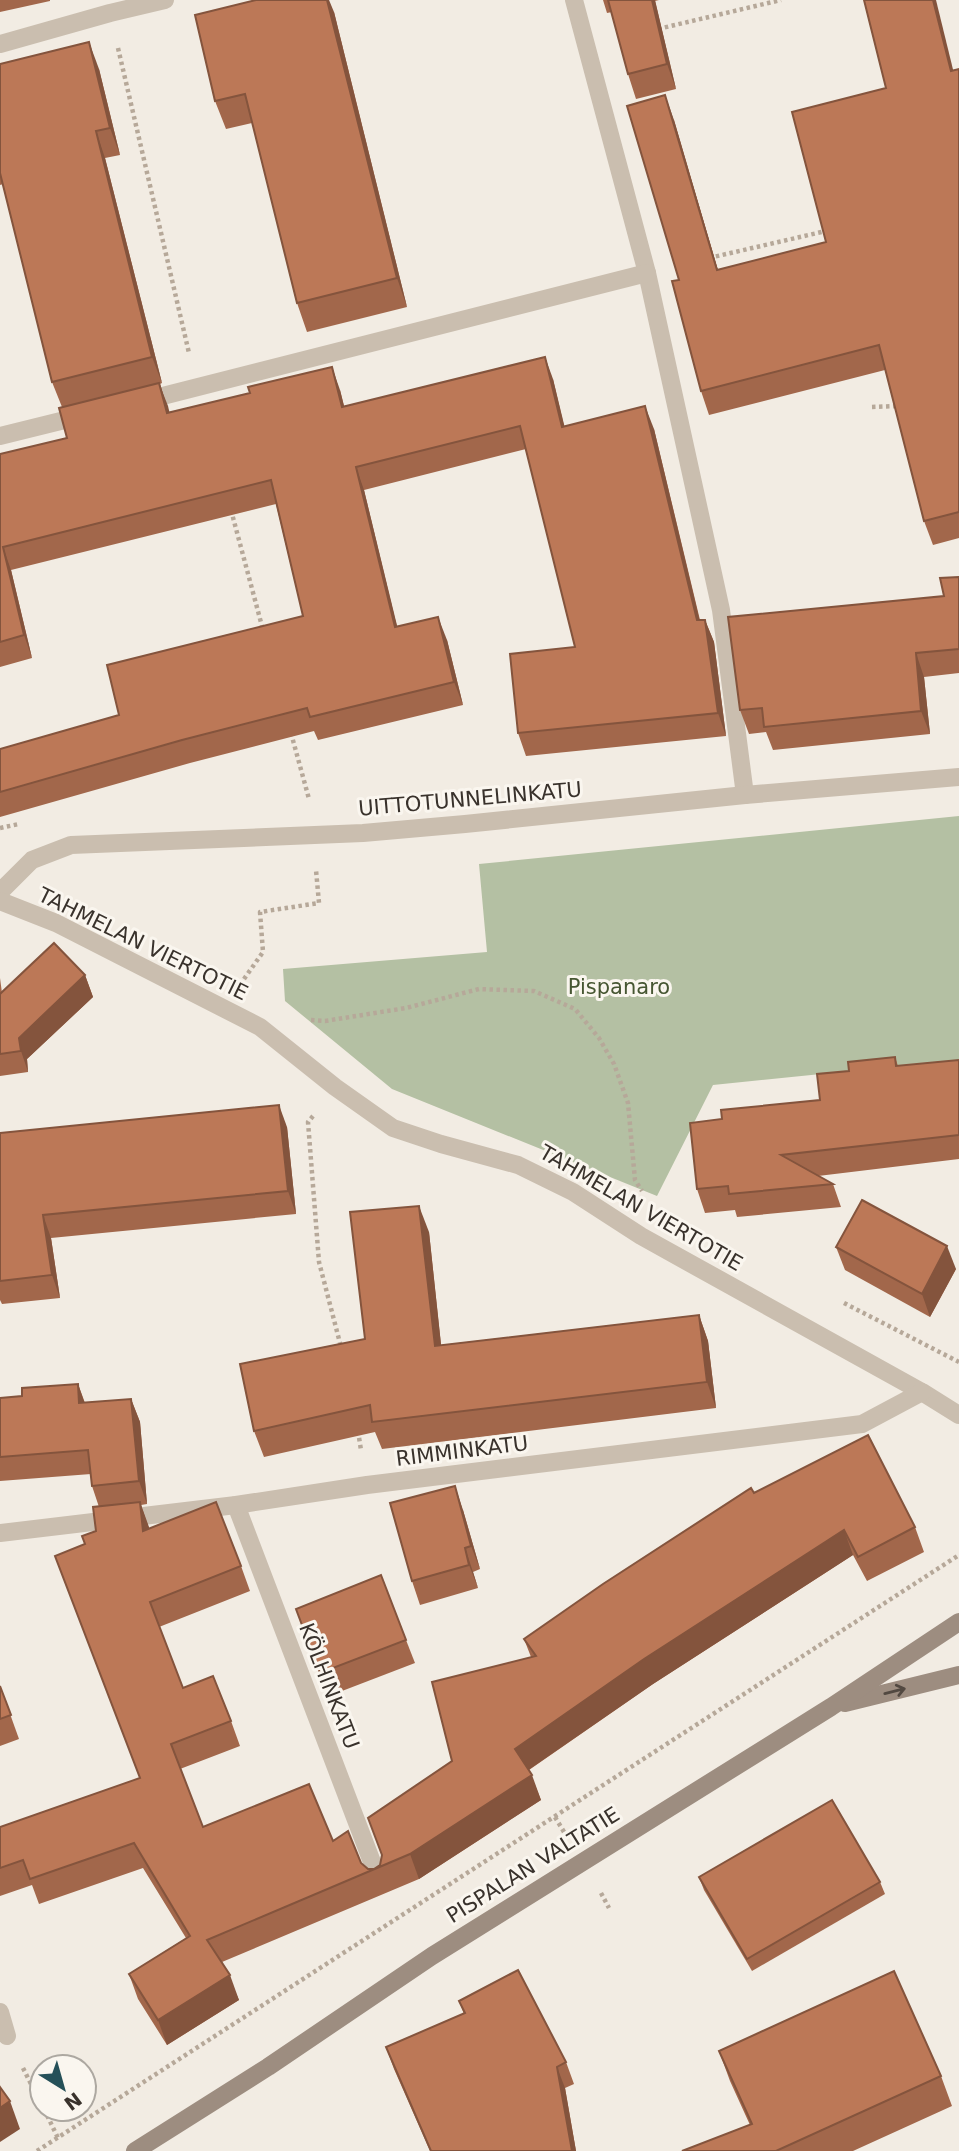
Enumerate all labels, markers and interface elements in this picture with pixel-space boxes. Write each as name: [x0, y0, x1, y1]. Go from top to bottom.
street label: UITTOTUNNELINKATU: [357, 777, 583, 821]
street label: TAHMELAN VIERTOTIE: [33, 882, 252, 1005]
park label: Pispanaro: [568, 975, 670, 999]
street label: TAHMELAN VIERTOTIE: [534, 1140, 747, 1276]
street label: RIMMINKATU: [394, 1431, 530, 1471]
street label: KÖLHINKATU: [294, 1619, 365, 1752]
one-way arrow: [883, 1684, 906, 1697]
street label: PISPALAN VALTATIE: [442, 1802, 624, 1928]
north arrow: [28, 2053, 98, 2123]
text: N: [60, 2088, 86, 2115]

